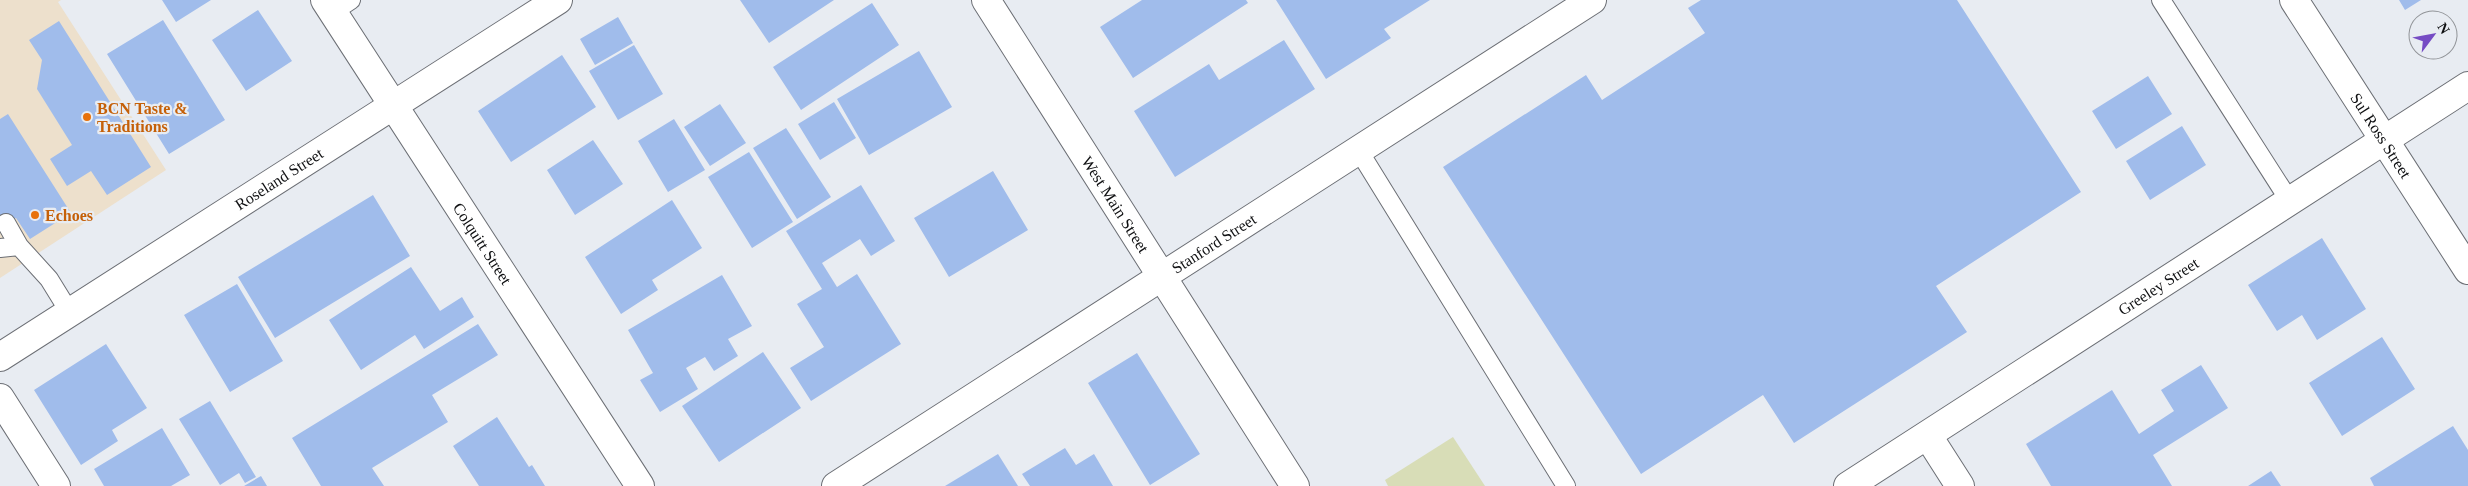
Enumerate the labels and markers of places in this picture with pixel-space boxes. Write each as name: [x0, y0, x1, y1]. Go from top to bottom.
place label: BCN Taste & Traditions: [97, 100, 188, 135]
marker: BCN Taste & Traditions: [81, 111, 93, 123]
place label: Echoes: [45, 207, 93, 224]
marker: Echoes: [29, 209, 41, 221]

